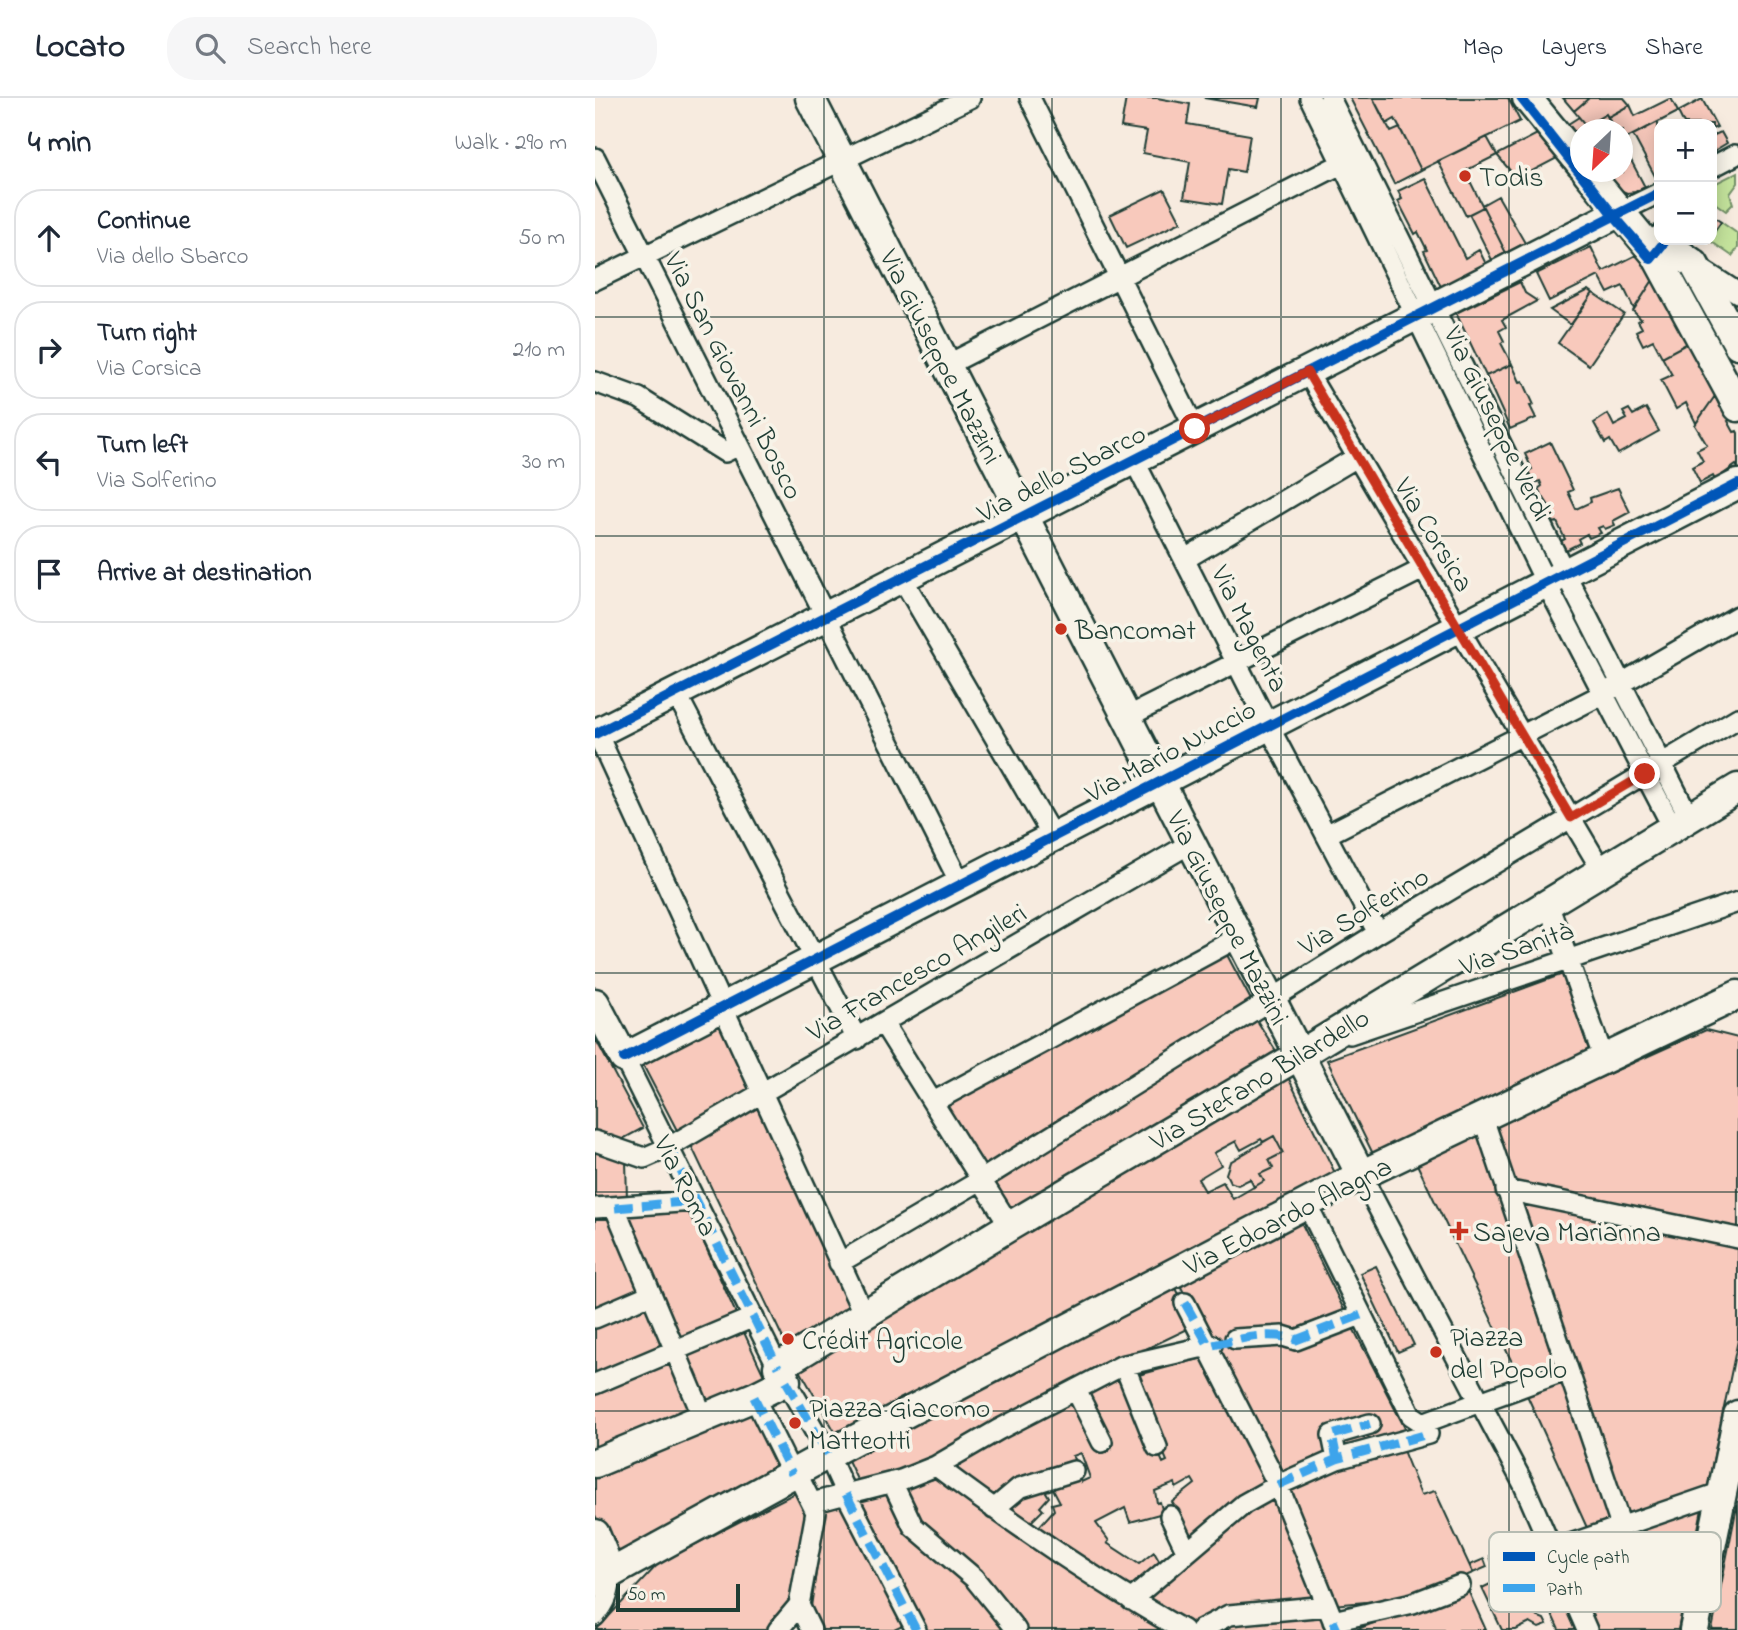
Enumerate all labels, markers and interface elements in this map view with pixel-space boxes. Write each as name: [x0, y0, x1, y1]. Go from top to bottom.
search box: [167, 17, 657, 80]
text: Locato: [35, 24, 125, 72]
icon: search: [191, 29, 229, 67]
text: Search here: [247, 29, 372, 67]
text: Map: [1463, 31, 1503, 66]
text: Layers: [1541, 31, 1607, 66]
text: Share: [1645, 31, 1703, 66]
north arrow: [1570, 119, 1633, 182]
map controls: [1654, 119, 1717, 245]
button: +: [1654, 119, 1717, 182]
text: 4 min: [28, 122, 91, 166]
text: Walk · 290 m: [455, 127, 567, 160]
place label: Todis: [1479, 159, 1544, 200]
marker: Todis: [1457, 168, 1473, 184]
button: −: [1654, 182, 1717, 245]
text: Continue: [97, 203, 190, 241]
icon: ahead: [30, 219, 68, 257]
text: 50 m: [518, 222, 565, 255]
text: Via dello Sbarco: [97, 241, 249, 274]
street label: Via Giuseppe Mazzini: [866, 242, 1011, 472]
street label: Via San Giovanni Bosco: [651, 245, 812, 508]
text: Turn right: [97, 315, 197, 353]
street label: Via Giuseppe Verdi: [1430, 319, 1561, 529]
icon: right: [30, 331, 68, 369]
text: 210 m: [513, 334, 565, 367]
text: Via Corsica: [97, 353, 201, 386]
route start: [1179, 413, 1210, 444]
street label: Via dello Sbarco: [970, 415, 1154, 536]
text: Turn left: [97, 427, 188, 465]
icon: left: [30, 443, 68, 481]
text: 30 m: [522, 446, 565, 479]
text: Via Solferino: [97, 465, 217, 498]
street label: Via Corsica: [1381, 470, 1482, 601]
icon: arrive: [30, 555, 68, 593]
text: Arrive at destination: [97, 555, 312, 593]
street label: Via Magenta: [1198, 558, 1297, 700]
place label: Bancomat: [1074, 612, 1196, 653]
marker: Bancomat: [1053, 621, 1069, 637]
street label: Via Mario Nuccio: [1078, 691, 1264, 816]
route end: [1629, 758, 1660, 789]
street label: Via Giuseppe Mazzini: [1153, 803, 1298, 1033]
street label: Via Solferino: [1291, 858, 1438, 969]
street label: Via Francesco Angileri: [799, 894, 1035, 1054]
street label: Via Sanità: [1454, 912, 1579, 989]
street label: Via Stefano Bilardello: [1142, 999, 1378, 1163]
street label: Via Roma: [641, 1128, 727, 1244]
street label: Via Edoardo Alagna: [1177, 1148, 1400, 1289]
place label: Sajeva Marianna: [1473, 1214, 1661, 1255]
marker: Sajeva Marianna: [1451, 1223, 1467, 1239]
place label: Piazza del Popolo: [1450, 1319, 1567, 1392]
place label: Crédit Agricole: [802, 1322, 963, 1363]
marker: Crédit Agricole: [780, 1331, 796, 1347]
marker: Piazza del Popolo: [1428, 1344, 1444, 1360]
place label: Piazza Giacomo Matteotti: [809, 1390, 990, 1463]
marker: Piazza Giacomo Matteotti: [787, 1415, 803, 1431]
legend: [1489, 1532, 1721, 1612]
text: Cycle path: [1547, 1545, 1629, 1573]
text: Path: [1547, 1577, 1583, 1604]
scale bar: [616, 1581, 740, 1613]
text: 50 m: [627, 1582, 666, 1609]

